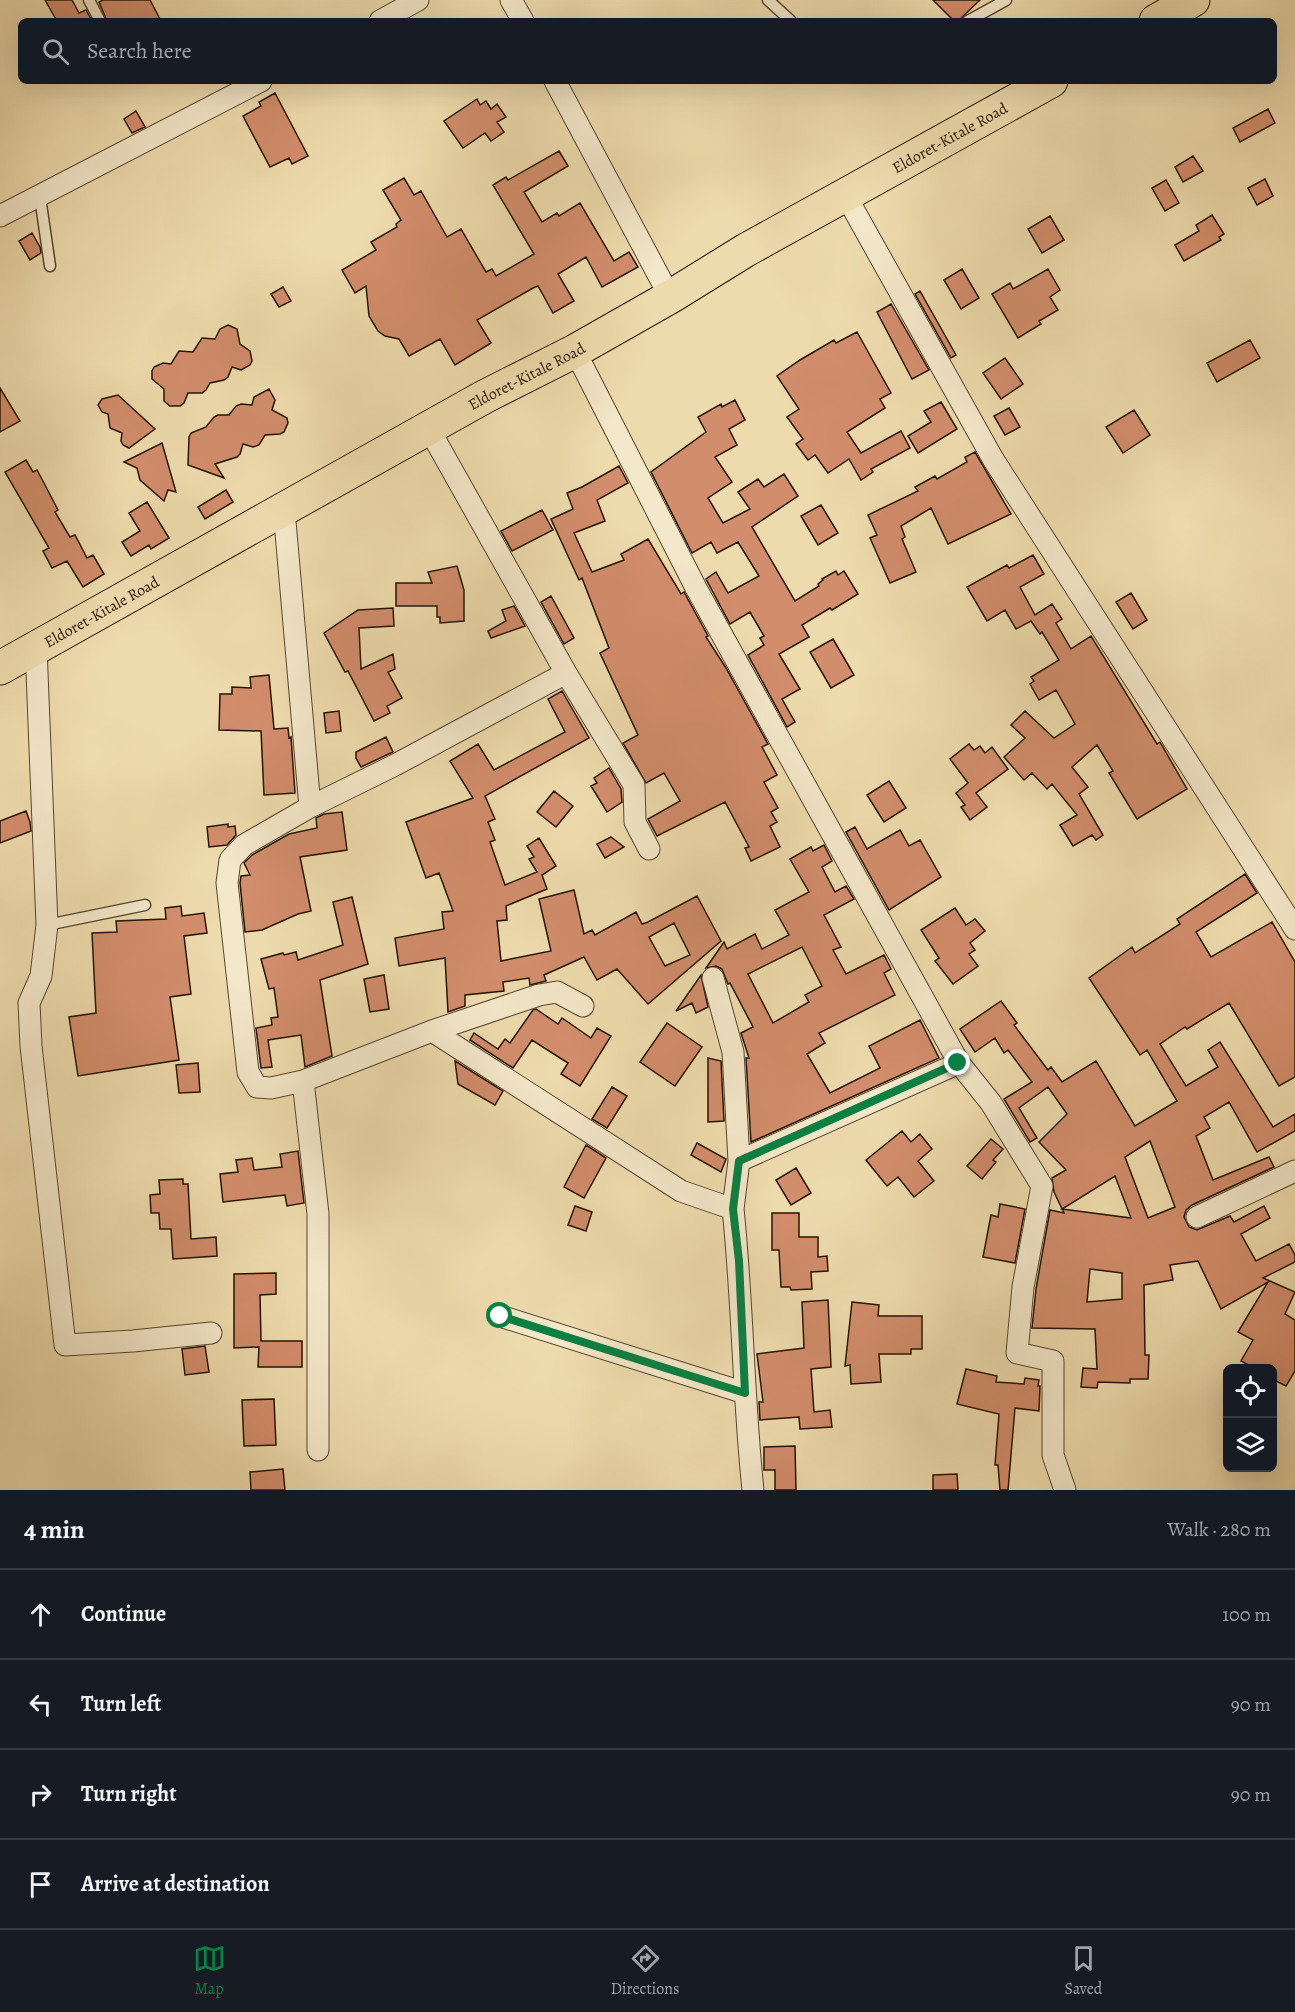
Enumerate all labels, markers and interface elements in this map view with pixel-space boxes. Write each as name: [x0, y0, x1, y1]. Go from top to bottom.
search box: [18, 18, 1277, 84]
icon: search: [39, 35, 72, 68]
text: Search here: [87, 36, 192, 66]
street label: Eldoret-Kitale Road: [888, 97, 1012, 179]
street label: Eldoret-Kitale Road: [464, 337, 590, 416]
street label: Eldoret-Kitale Road: [40, 571, 164, 653]
route end: [944, 1049, 970, 1075]
route start: [486, 1302, 512, 1328]
map controls: [1223, 1364, 1277, 1472]
button: locate: [1223, 1364, 1277, 1418]
button: layers: [1223, 1418, 1277, 1472]
text: 4 min: [24, 1512, 85, 1547]
text: Walk · 280 m: [1167, 1516, 1271, 1543]
icon: ahead: [24, 1598, 57, 1631]
text: Continue: [81, 1599, 166, 1629]
text: 100 m: [1222, 1601, 1271, 1628]
icon: left: [24, 1688, 57, 1721]
text: Turn left: [81, 1689, 161, 1719]
text: 90 m: [1231, 1691, 1271, 1718]
icon: right: [24, 1778, 57, 1811]
text: Turn right: [81, 1779, 177, 1809]
text: 90 m: [1231, 1781, 1271, 1808]
icon: arrive: [24, 1868, 57, 1901]
text: Arrive at destination: [81, 1869, 270, 1899]
tab: Map: [193, 1942, 226, 2000]
tab: Directions: [611, 1942, 679, 2000]
tab: Saved: [1064, 1942, 1102, 2000]

